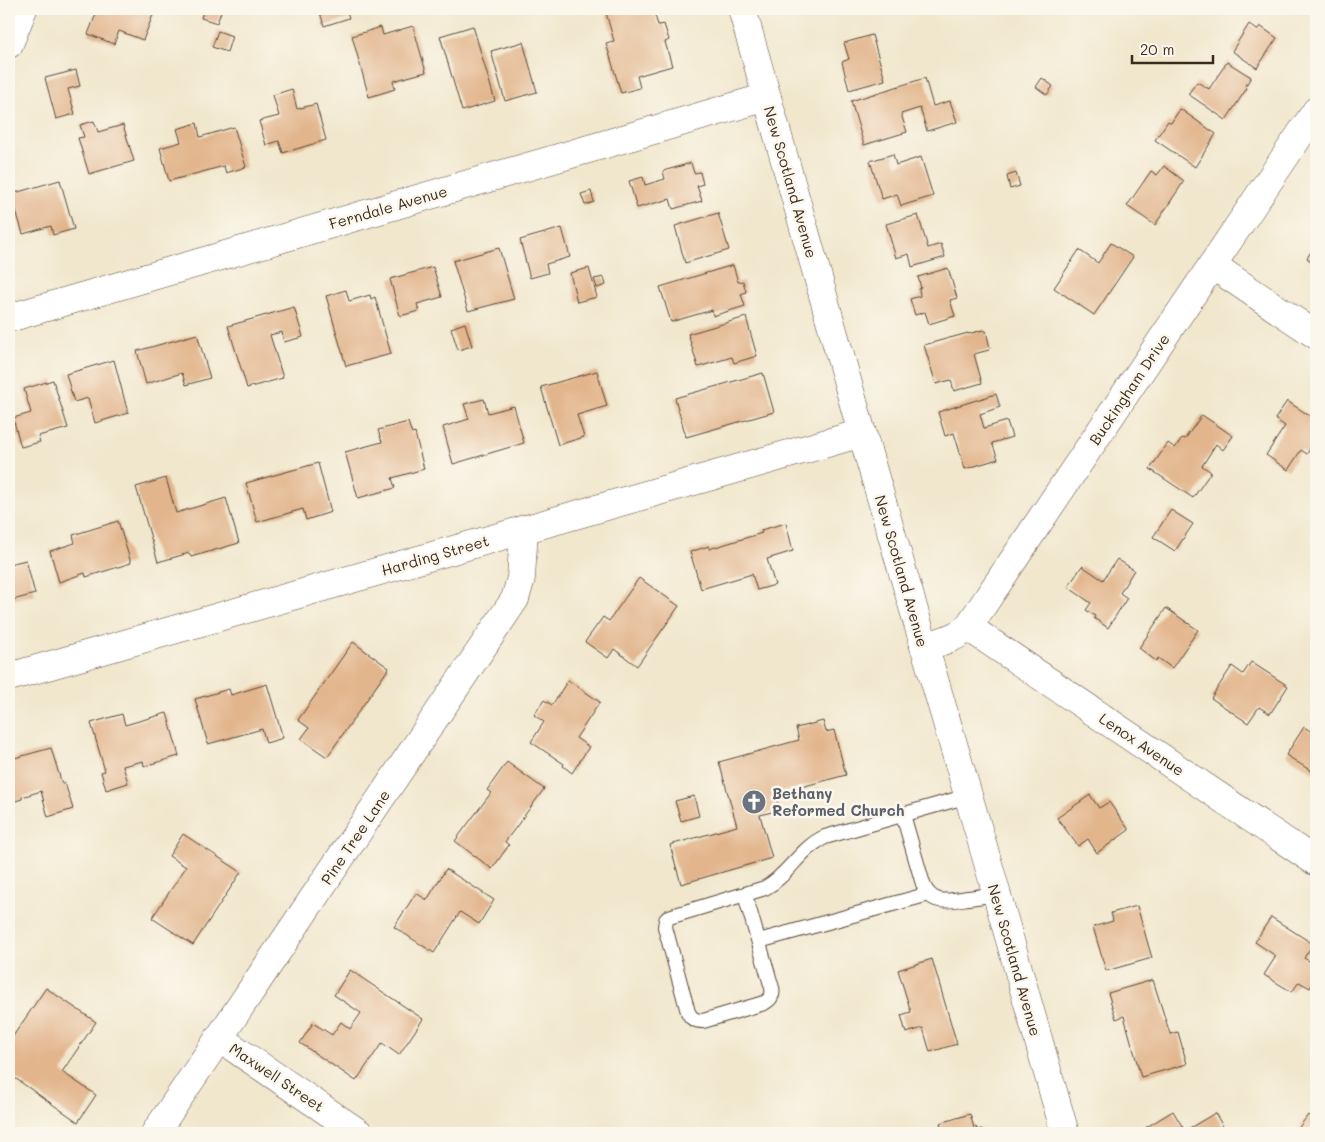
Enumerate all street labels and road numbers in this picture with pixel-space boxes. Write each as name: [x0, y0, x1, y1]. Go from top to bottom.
street label: New Scotland Avenue: [760, 104, 822, 260]
street label: Ferndale Avenue: [327, 181, 449, 233]
street label: Buckingham Drive: [1084, 329, 1174, 449]
street label: New Scotland Avenue: [871, 493, 933, 649]
street label: Harding Street: [379, 530, 491, 580]
street label: Lenox Avenue: [1095, 708, 1189, 780]
street label: Pine Tree Lane: [316, 786, 394, 888]
street label: New Scotland Avenue: [984, 882, 1046, 1038]
street label: Maxwell Street: [226, 1038, 328, 1116]

